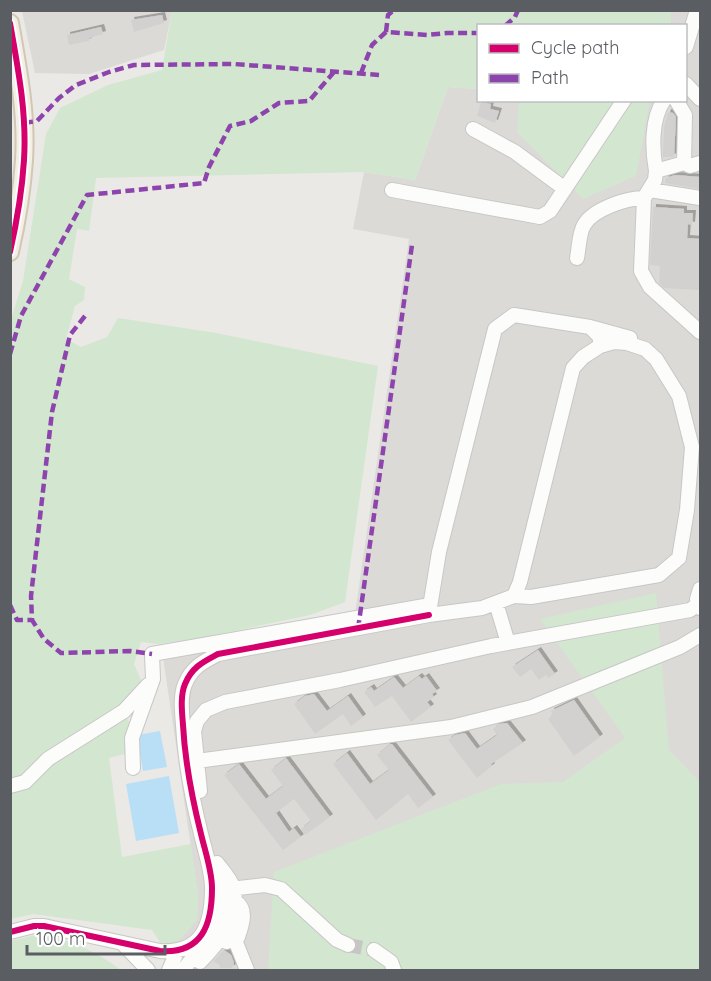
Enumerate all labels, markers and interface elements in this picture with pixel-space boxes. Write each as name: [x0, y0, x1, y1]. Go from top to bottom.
legend: [477, 24, 687, 102]
text: Cycle path: [531, 36, 619, 59]
text: Path: [531, 66, 569, 89]
scale bar: [27, 918, 165, 956]
text: 100 m: [36, 927, 85, 950]

